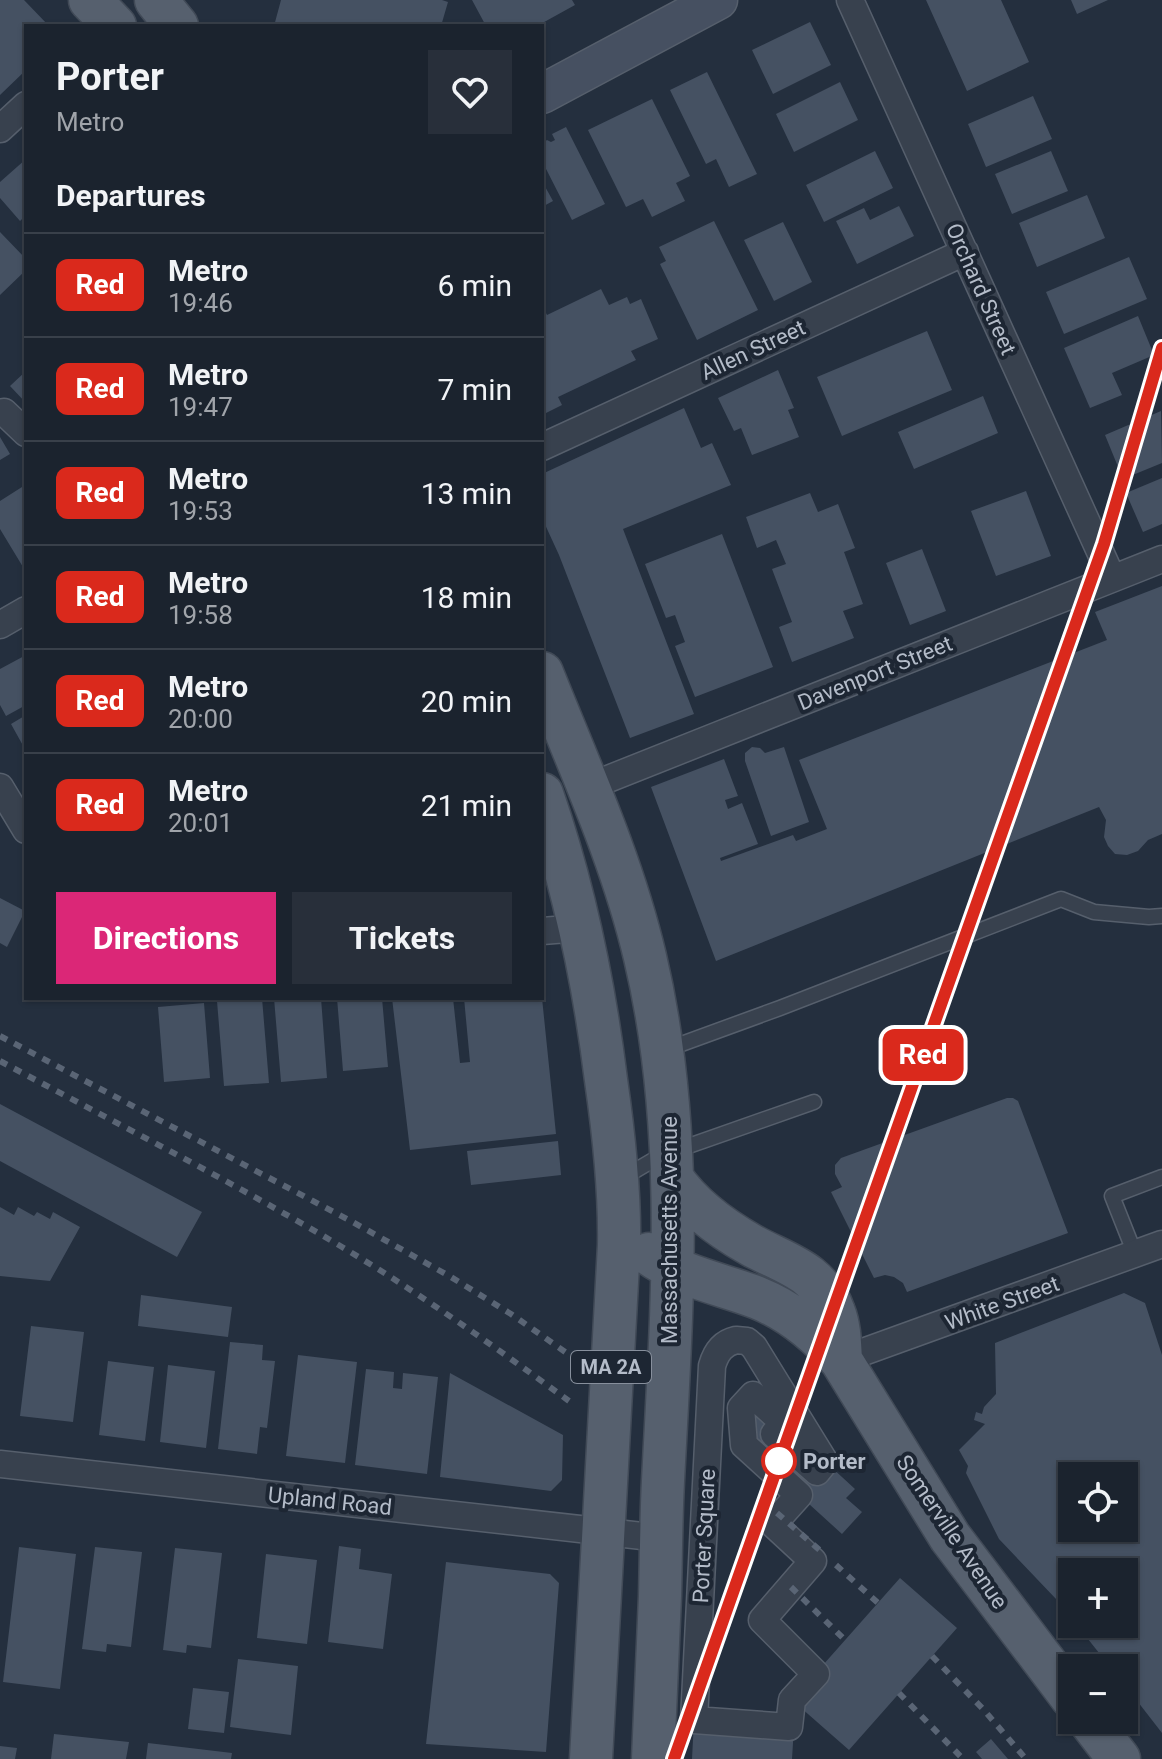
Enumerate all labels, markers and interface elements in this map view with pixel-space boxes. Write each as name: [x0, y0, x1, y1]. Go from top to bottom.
button: heart: [428, 50, 512, 134]
text: Porter: [56, 55, 164, 99]
text: Metro: [56, 107, 124, 137]
text: Departures: [56, 178, 206, 213]
street label: Orchard Street: [941, 219, 1021, 359]
text: Metro: [168, 253, 248, 288]
text: Red: [76, 268, 124, 301]
text: 6 min: [438, 268, 512, 303]
text: 19:46: [168, 288, 233, 318]
street label: Allen Street: [697, 315, 809, 385]
text: Metro: [168, 357, 248, 392]
text: Red: [76, 372, 124, 405]
text: 7 min: [438, 372, 512, 407]
text: 19:47: [168, 392, 233, 422]
text: Metro: [168, 461, 248, 496]
text: Red: [76, 476, 124, 509]
text: 13 min: [421, 476, 512, 511]
text: 19:53: [168, 496, 233, 526]
text: Metro: [168, 565, 248, 600]
text: Red: [76, 580, 124, 613]
text: 18 min: [421, 580, 512, 615]
text: 19:58: [168, 600, 233, 630]
street label: Davenport Street: [794, 631, 956, 715]
text: Metro: [168, 669, 248, 704]
text: Red: [76, 684, 124, 717]
text: 20 min: [421, 684, 512, 719]
text: 20:00: [168, 704, 233, 734]
text: Metro: [168, 773, 248, 808]
text: Red: [76, 788, 124, 821]
text: 21 min: [421, 788, 512, 823]
text: 20:01: [168, 808, 233, 838]
button: Directions: [56, 892, 276, 984]
button: Tickets: [292, 892, 512, 984]
line badge: Red: [877, 1029, 969, 1081]
text: Red: [899, 1038, 947, 1071]
street label: Massachusetts Avenue: [657, 1116, 682, 1344]
street label: White Street: [942, 1271, 1062, 1335]
road number: MA 2A: [571, 1351, 651, 1383]
marker: Porter: [762, 1444, 796, 1478]
place label: Porter: [803, 1449, 865, 1474]
street label: Somerville Avenue: [891, 1450, 1013, 1614]
map controls: [1058, 1462, 1138, 1734]
button: locate: [1058, 1462, 1138, 1542]
street label: Porter Square: [688, 1468, 720, 1604]
street label: Upland Road: [267, 1482, 393, 1520]
button: +: [1058, 1558, 1138, 1638]
button: −: [1058, 1654, 1138, 1734]

